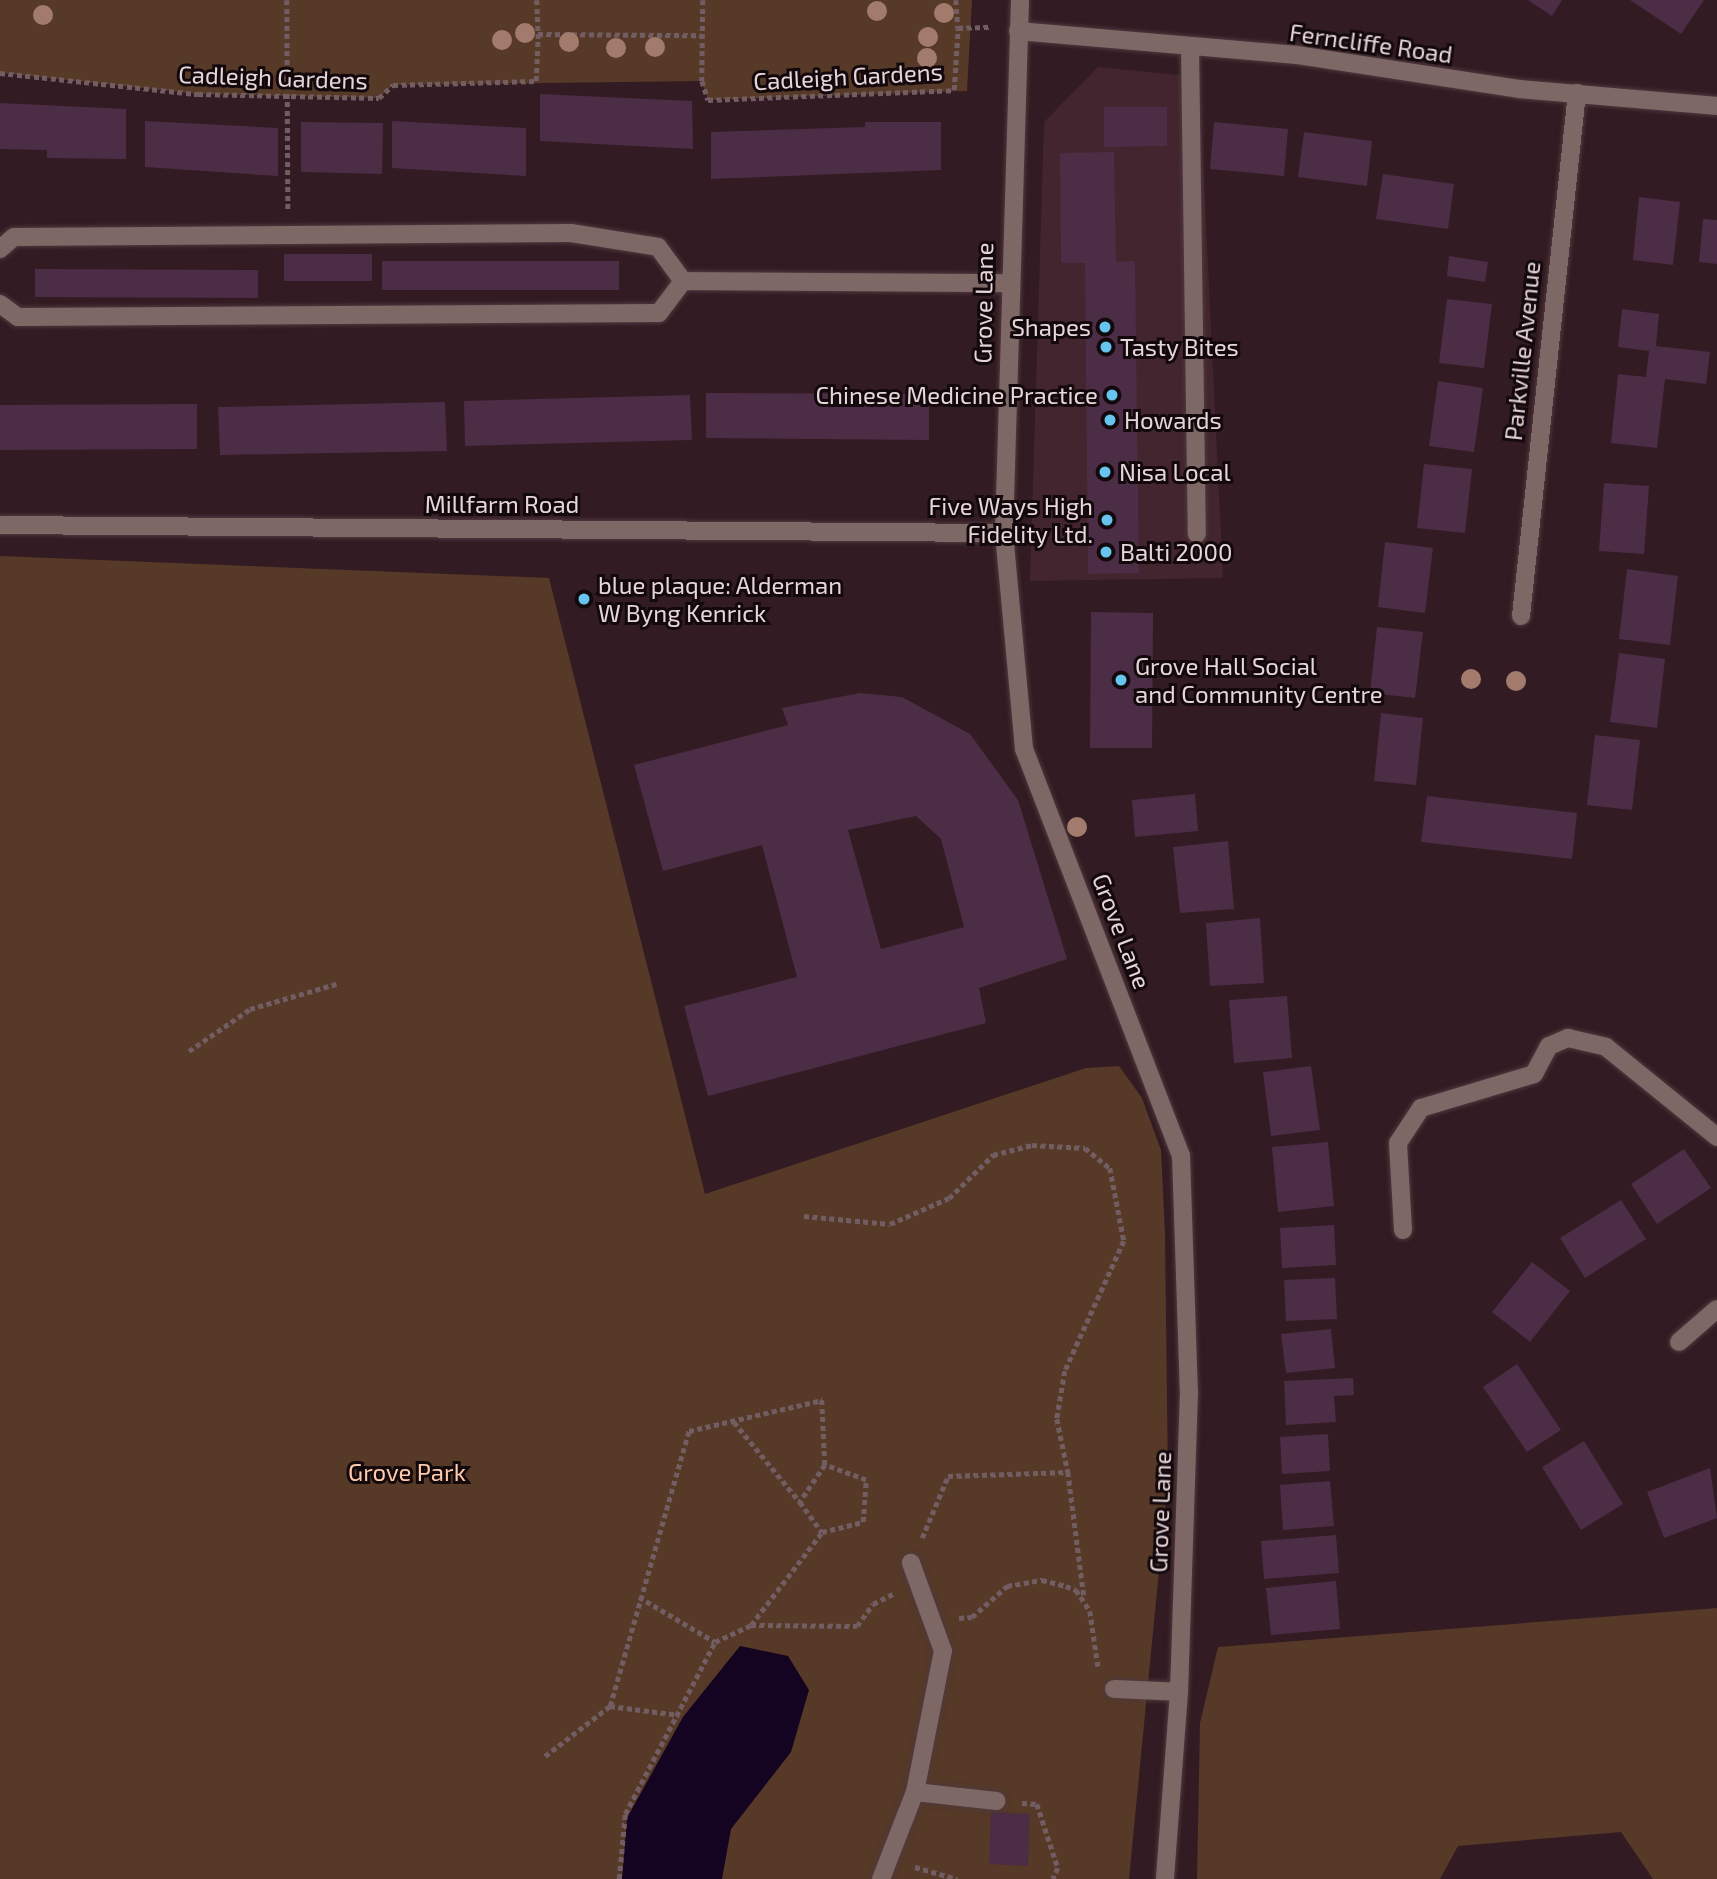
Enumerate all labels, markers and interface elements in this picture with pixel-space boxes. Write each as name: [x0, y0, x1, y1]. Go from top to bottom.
street label: Ferncliffe Road: [1288, 17, 1454, 69]
street label: Cadleigh Gardens: [753, 57, 943, 95]
street label: Cadleigh Gardens: [178, 59, 368, 95]
street label: Grove Lane: [968, 242, 998, 364]
street label: Parkville Avenue: [1498, 260, 1546, 442]
place label: Shapes: [1011, 313, 1091, 341]
marker: Shapes: [1097, 319, 1113, 335]
place label: Tasty Bites: [1120, 333, 1239, 361]
marker: Tasty Bites: [1098, 339, 1114, 355]
place label: Chinese Medicine Practice: [815, 381, 1098, 409]
marker: Chinese Medicine Practice: [1104, 387, 1120, 403]
place label: Howards: [1124, 406, 1222, 434]
marker: Howards: [1102, 412, 1118, 428]
place label: Nisa Local: [1119, 458, 1231, 486]
marker: Nisa Local: [1097, 464, 1113, 480]
street label: Millfarm Road: [425, 490, 579, 518]
place label: Five Ways High Fidelity Ltd.: [928, 492, 1093, 548]
marker: Five Ways High Fidelity Ltd.: [1099, 512, 1115, 528]
place label: Balti 2000: [1120, 538, 1232, 566]
marker: Balti 2000: [1098, 544, 1114, 560]
place label: blue plaque: Alderman W Byng Kenrick: [598, 571, 843, 627]
marker: blue plaque: Alderman W Byng Kenrick: [576, 591, 592, 607]
place label: Grove Hall Social and Community Centre: [1135, 652, 1383, 708]
marker: Grove Hall Social and Community Centre: [1113, 672, 1129, 688]
street label: Grove Lane: [1087, 869, 1157, 993]
street label: Grove Lane: [1143, 1451, 1177, 1573]
park label: Grove Park: [348, 1458, 466, 1486]

